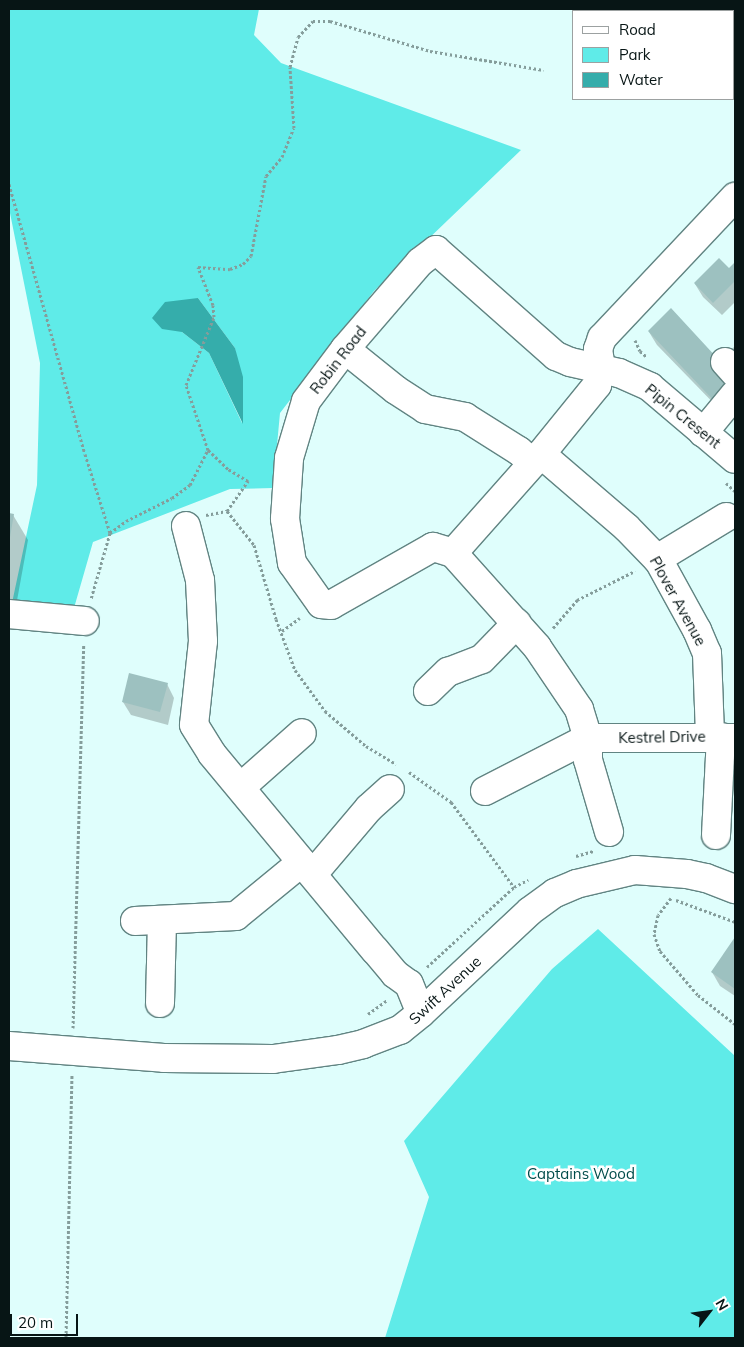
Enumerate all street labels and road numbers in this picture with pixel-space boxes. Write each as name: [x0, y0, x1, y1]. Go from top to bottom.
street label: Robin Road: [306, 323, 370, 397]
street label: Pipin Cresent: [642, 380, 724, 452]
street label: Plover Avenue: [646, 553, 710, 649]
street label: Kestrel Drive: [618, 727, 706, 747]
street label: Swift Avenue: [405, 952, 485, 1028]

